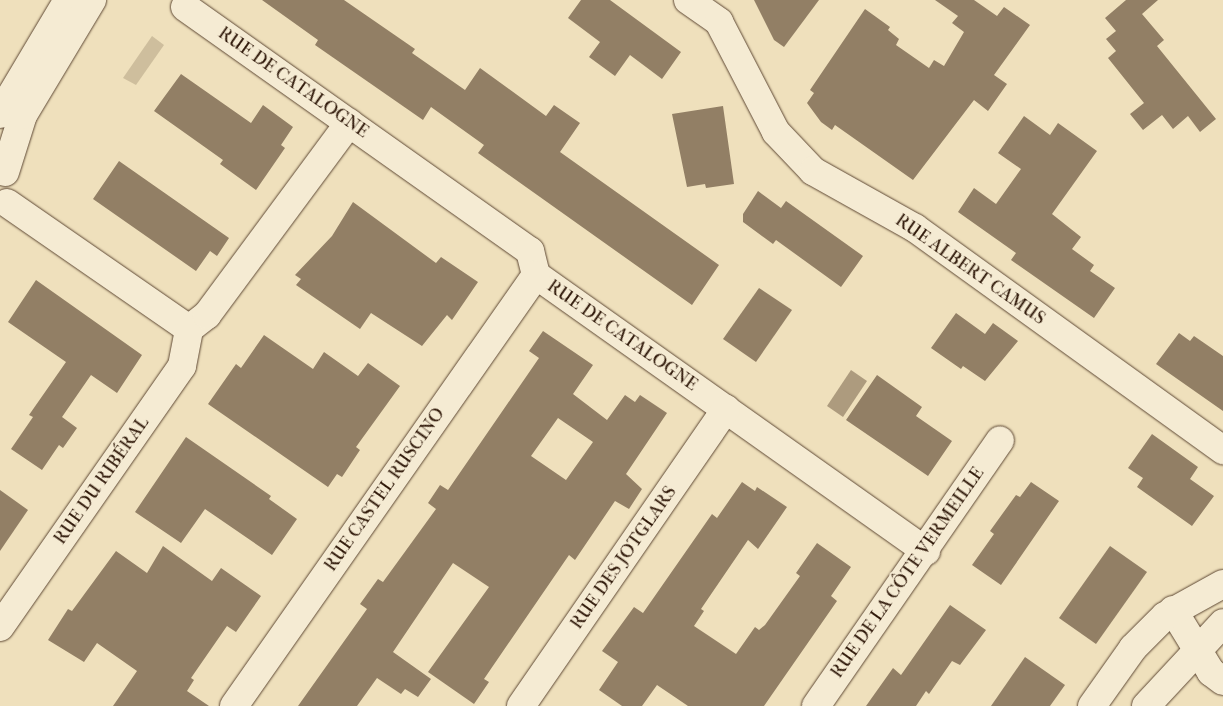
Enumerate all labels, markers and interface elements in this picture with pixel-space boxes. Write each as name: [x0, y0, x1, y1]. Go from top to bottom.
street label: RUE DE CATALOGNE: [214, 23, 372, 143]
street label: RUE ALBERT CAMUS: [891, 210, 1049, 330]
street label: RUE DE CATALOGNE: [543, 276, 701, 396]
street label: RUE CASTEL RUSCINO: [320, 404, 450, 576]
street label: RUE DU RIBÉRAL: [50, 413, 154, 549]
street label: RUE DE LA CÔTE VERMEILLE: [827, 463, 989, 683]
street label: RUE DES JOTGLARS: [566, 482, 682, 634]

